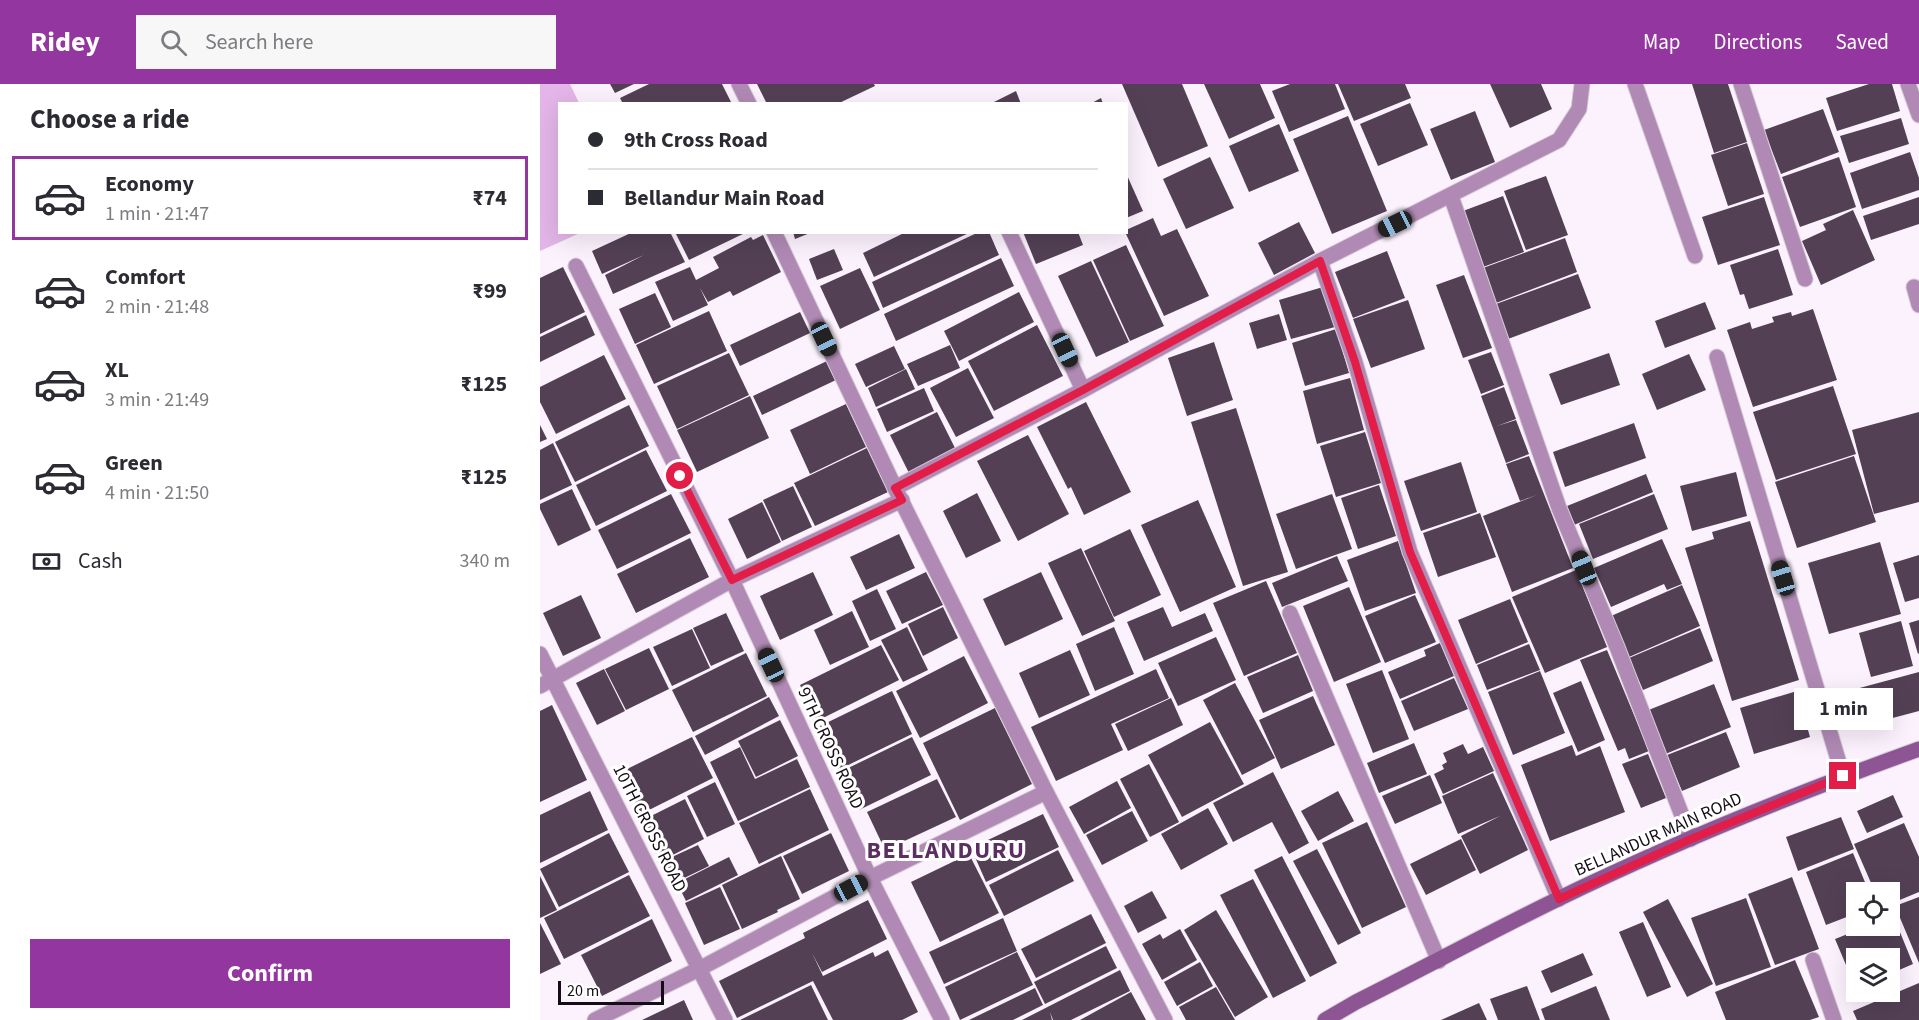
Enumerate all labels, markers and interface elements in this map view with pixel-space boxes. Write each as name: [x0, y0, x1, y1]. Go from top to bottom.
search box: [136, 15, 556, 69]
text: Ridey: [30, 22, 100, 62]
icon: search: [157, 26, 190, 59]
text: Search here: [205, 26, 313, 58]
text: Map: [1643, 27, 1681, 57]
text: Directions: [1714, 27, 1802, 57]
text: Saved: [1835, 27, 1889, 57]
text: Choose a ride: [30, 100, 190, 139]
text: 9th Cross Road: [624, 124, 768, 156]
text: Economy: [105, 168, 194, 200]
icon: car: [33, 171, 87, 225]
text: ₹74: [472, 182, 507, 214]
text: Bellandur Main Road: [624, 182, 825, 214]
text: 1 min · 21:47: [105, 200, 209, 228]
car: [1375, 208, 1415, 240]
text: Comfort: [105, 261, 186, 293]
icon: car: [33, 264, 87, 318]
text: ₹99: [472, 275, 507, 307]
text: 2 min · 21:48: [105, 293, 209, 321]
car: [808, 319, 840, 359]
car: [1049, 330, 1081, 370]
text: XL: [105, 354, 129, 386]
icon: car: [33, 357, 87, 411]
text: ₹125: [461, 368, 507, 400]
text: 3 min · 21:49: [105, 386, 209, 414]
text: Green: [105, 447, 163, 479]
icon: car: [33, 450, 87, 504]
text: ₹125: [461, 461, 507, 493]
route start: [666, 462, 693, 489]
text: 4 min · 21:50: [105, 479, 209, 507]
icon: cash: [30, 545, 63, 578]
text: Cash: [78, 545, 123, 577]
text: 340 m: [460, 547, 510, 575]
car: [1569, 548, 1599, 588]
car: [1769, 558, 1797, 598]
car: [755, 645, 787, 685]
street label: 9TH CROSS ROAD: [791, 683, 870, 813]
callout: 1 min: [1794, 689, 1892, 731]
text: 1 min: [1819, 695, 1868, 723]
street label: 10TH CROSS ROAD: [606, 760, 693, 897]
route end: [1829, 762, 1856, 789]
street label: BELLANDUR MAIN ROAD: [1570, 786, 1746, 883]
district label: BELLANDURU: [867, 833, 1025, 868]
car: [831, 872, 871, 904]
map controls: [1846, 882, 1900, 1002]
button: locate: [1846, 882, 1900, 936]
button: Confirm: [30, 939, 510, 1008]
button: layers: [1846, 948, 1900, 1002]
scale bar: [558, 978, 664, 1006]
text: 20 m: [567, 980, 599, 1002]

